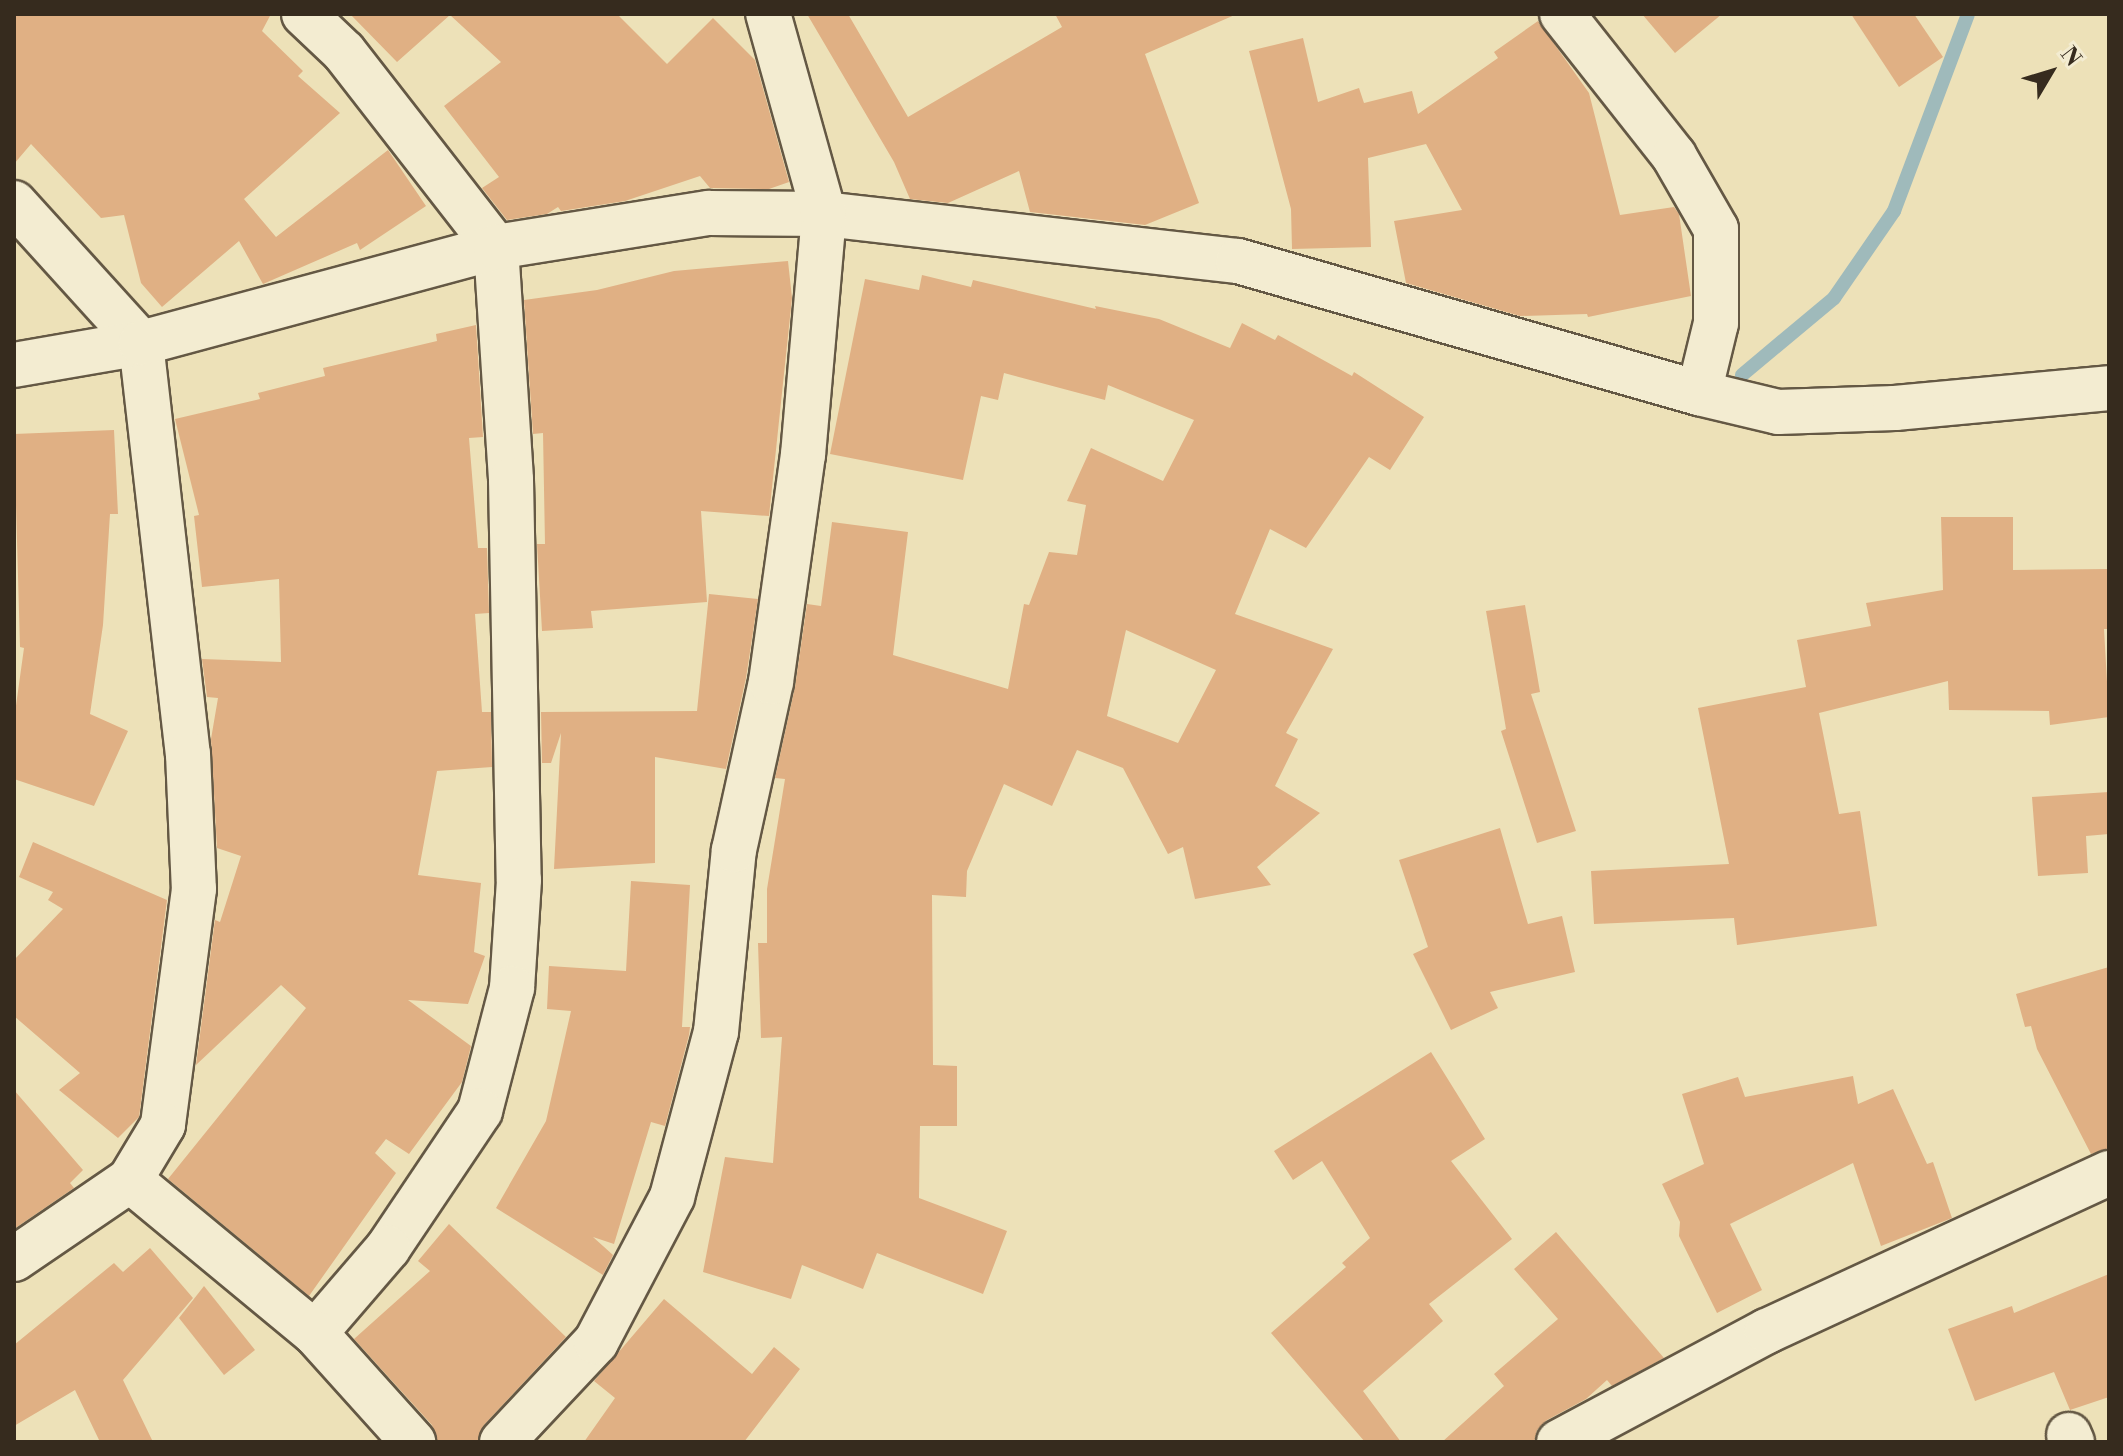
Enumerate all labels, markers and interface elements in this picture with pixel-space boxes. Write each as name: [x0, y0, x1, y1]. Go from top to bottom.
north arrow: [2011, 32, 2091, 112]
text: N: [2054, 42, 2086, 72]

